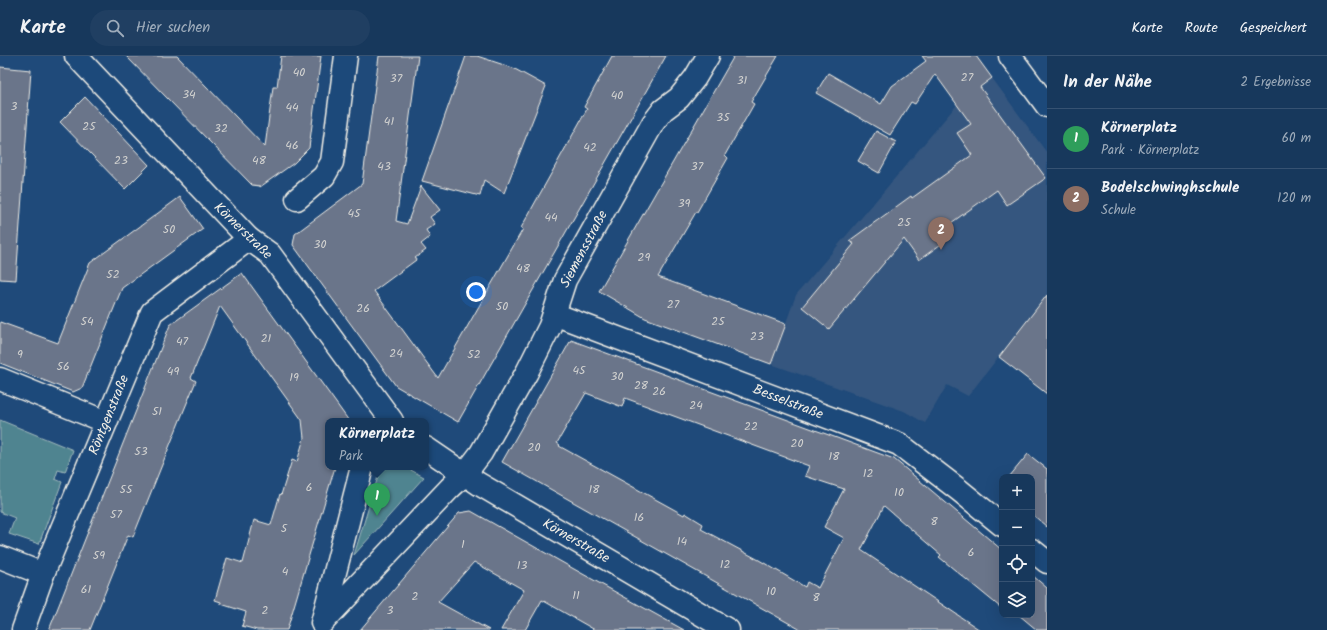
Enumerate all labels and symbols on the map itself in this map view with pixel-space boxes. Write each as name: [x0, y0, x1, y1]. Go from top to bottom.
house number: 40: [293, 63, 305, 82]
house number: 27: [961, 68, 974, 87]
house number: 37: [390, 69, 403, 88]
house number: 31: [737, 71, 748, 90]
house number: 34: [182, 85, 196, 104]
house number: 40: [611, 86, 623, 105]
house number: 3: [11, 97, 18, 116]
house number: 44: [285, 98, 299, 117]
house number: 35: [716, 108, 731, 127]
house number: 41: [384, 112, 394, 131]
house number: 25: [82, 117, 97, 136]
house number: 32: [214, 119, 228, 138]
house number: 46: [285, 136, 299, 155]
house number: 42: [583, 138, 597, 157]
house number: 23: [114, 151, 128, 170]
house number: 48: [252, 151, 267, 170]
house number: 43: [377, 157, 391, 176]
house number: 37: [691, 157, 704, 176]
house number: 39: [678, 194, 690, 213]
street label: Körnerstraße: [208, 197, 278, 265]
house number: 45: [347, 204, 362, 223]
street label: Siemensstraße: [554, 206, 614, 292]
house number: 44: [544, 208, 558, 227]
house number: 25: [897, 213, 912, 232]
pin: 2: [928, 217, 954, 250]
house number: 50: [163, 220, 175, 239]
house number: 30: [314, 235, 326, 254]
house number: 29: [638, 248, 651, 267]
house number: 48: [516, 259, 531, 278]
house number: 52: [106, 265, 120, 284]
your location: [466, 282, 486, 302]
house number: 27: [667, 295, 680, 314]
house number: 50: [496, 297, 508, 316]
house number: 26: [356, 299, 370, 318]
house number: 54: [80, 312, 94, 331]
house number: 25: [711, 312, 726, 331]
house number: 23: [750, 327, 764, 346]
house number: 21: [261, 329, 272, 348]
house number: 47: [176, 332, 189, 351]
house number: 24: [389, 344, 403, 363]
house number: 9: [17, 345, 23, 364]
house number: 52: [467, 345, 481, 364]
house number: 56: [56, 357, 70, 376]
house number: 45: [572, 361, 587, 380]
house number: 49: [167, 362, 179, 381]
house number: 30: [611, 367, 623, 386]
house number: 19: [289, 368, 299, 387]
street label: Röntgenstraße: [83, 371, 135, 458]
house number: 28: [634, 376, 649, 395]
street label: Besselstraße: [750, 378, 827, 426]
house number: 26: [652, 382, 666, 401]
house number: 24: [689, 396, 703, 415]
house number: 51: [152, 402, 162, 421]
house number: 22: [744, 417, 758, 436]
house number: 20: [791, 434, 803, 453]
house number: 20: [528, 438, 540, 457]
house number: 53: [134, 442, 148, 461]
house number: 18: [829, 447, 840, 466]
house number: 12: [863, 464, 873, 483]
house number: 6: [306, 478, 312, 497]
house number: 55: [120, 480, 134, 499]
house number: 18: [589, 480, 600, 499]
pin: 1: [364, 483, 390, 516]
house number: 10: [894, 483, 904, 502]
house number: 57: [110, 505, 122, 524]
house number: 16: [634, 508, 644, 527]
house number: 8: [930, 512, 938, 531]
street label: Körnerstraße: [538, 513, 614, 570]
house number: 5: [281, 519, 289, 538]
house number: 14: [677, 532, 688, 551]
house number: 1: [461, 535, 465, 554]
house number: 6: [968, 543, 974, 562]
house number: 59: [93, 546, 105, 565]
house number: 12: [720, 555, 730, 574]
house number: 13: [517, 556, 527, 575]
house number: 4: [282, 562, 289, 581]
house number: 61: [81, 580, 91, 599]
house number: 10: [766, 582, 776, 601]
house number: 11: [572, 586, 580, 605]
house number: 2: [412, 587, 419, 606]
house number: 8: [812, 588, 820, 607]
house number: 2: [262, 601, 269, 620]
house number: 3: [387, 601, 394, 620]

